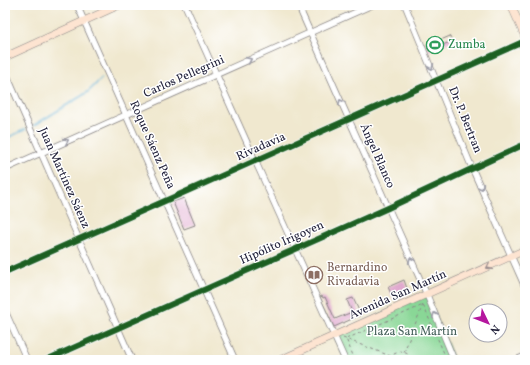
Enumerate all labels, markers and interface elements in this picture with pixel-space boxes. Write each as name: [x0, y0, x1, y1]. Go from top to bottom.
sports icon: Zumba: [425, 35, 445, 55]
place label: Zumba: [448, 37, 486, 53]
street label: Carlos Pellegrini: [141, 52, 227, 102]
one-way arrow: [245, 57, 252, 65]
one-way arrow: [426, 62, 434, 70]
street label: Dr. P. Bertran: [444, 84, 486, 156]
street label: Roque Sáenz Peña: [125, 98, 179, 192]
one-way arrow: [338, 99, 346, 106]
street label: Ángel Blanco: [356, 121, 399, 191]
street label: Juan Martínez Sáenz: [35, 125, 93, 231]
street label: Rivadavia: [234, 129, 288, 165]
one-way arrow: [63, 138, 70, 146]
one-way arrow: [476, 183, 484, 190]
street label: Hipólito Irigoyen: [237, 217, 327, 269]
one-way arrow: [408, 256, 416, 264]
place label: Bernardino Rivadavia: [327, 260, 387, 290]
one-way arrow: [486, 262, 493, 270]
library icon: Bernardino Rivadavia: [304, 265, 324, 285]
street label: Avenida San Martín: [347, 266, 449, 324]
north arrow: [468, 303, 508, 343]
one-way arrow: [432, 311, 440, 319]
text: N: [486, 321, 502, 337]
park label: Plaza San Martín: [367, 324, 457, 340]

